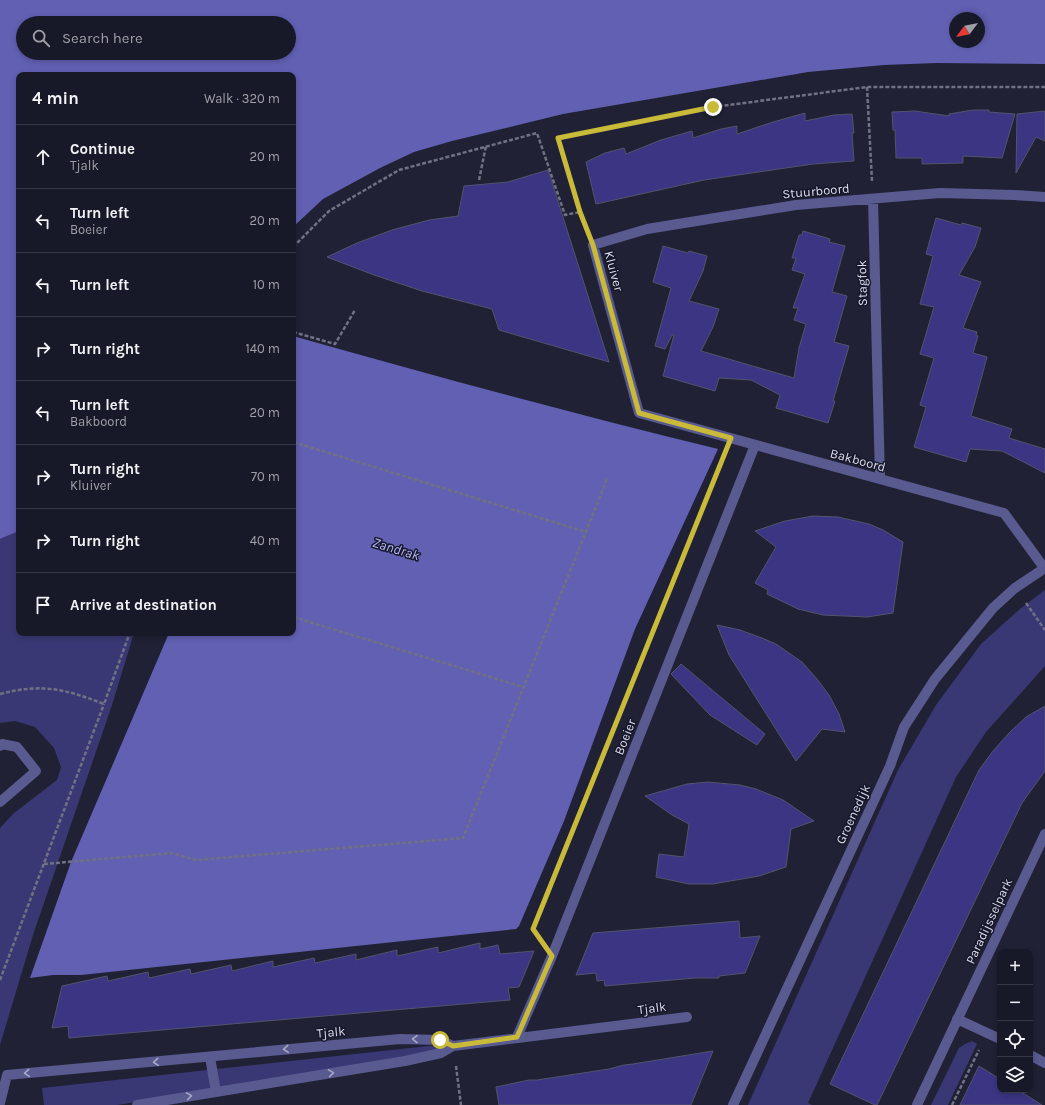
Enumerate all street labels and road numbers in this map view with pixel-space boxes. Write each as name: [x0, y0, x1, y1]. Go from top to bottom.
street label: Stuurboord: [782, 181, 850, 201]
street label: Kluiver: [601, 249, 627, 293]
street label: Stagfok: [854, 260, 870, 306]
street label: Bakboord: [829, 445, 887, 475]
street label: Boeier: [611, 717, 639, 757]
street label: Groenedijk: [833, 782, 873, 846]
street label: Paradijsselpark: [963, 876, 1015, 966]
street label: Tjalk: [637, 999, 667, 1017]
street label: Tjalk: [316, 1023, 346, 1041]

